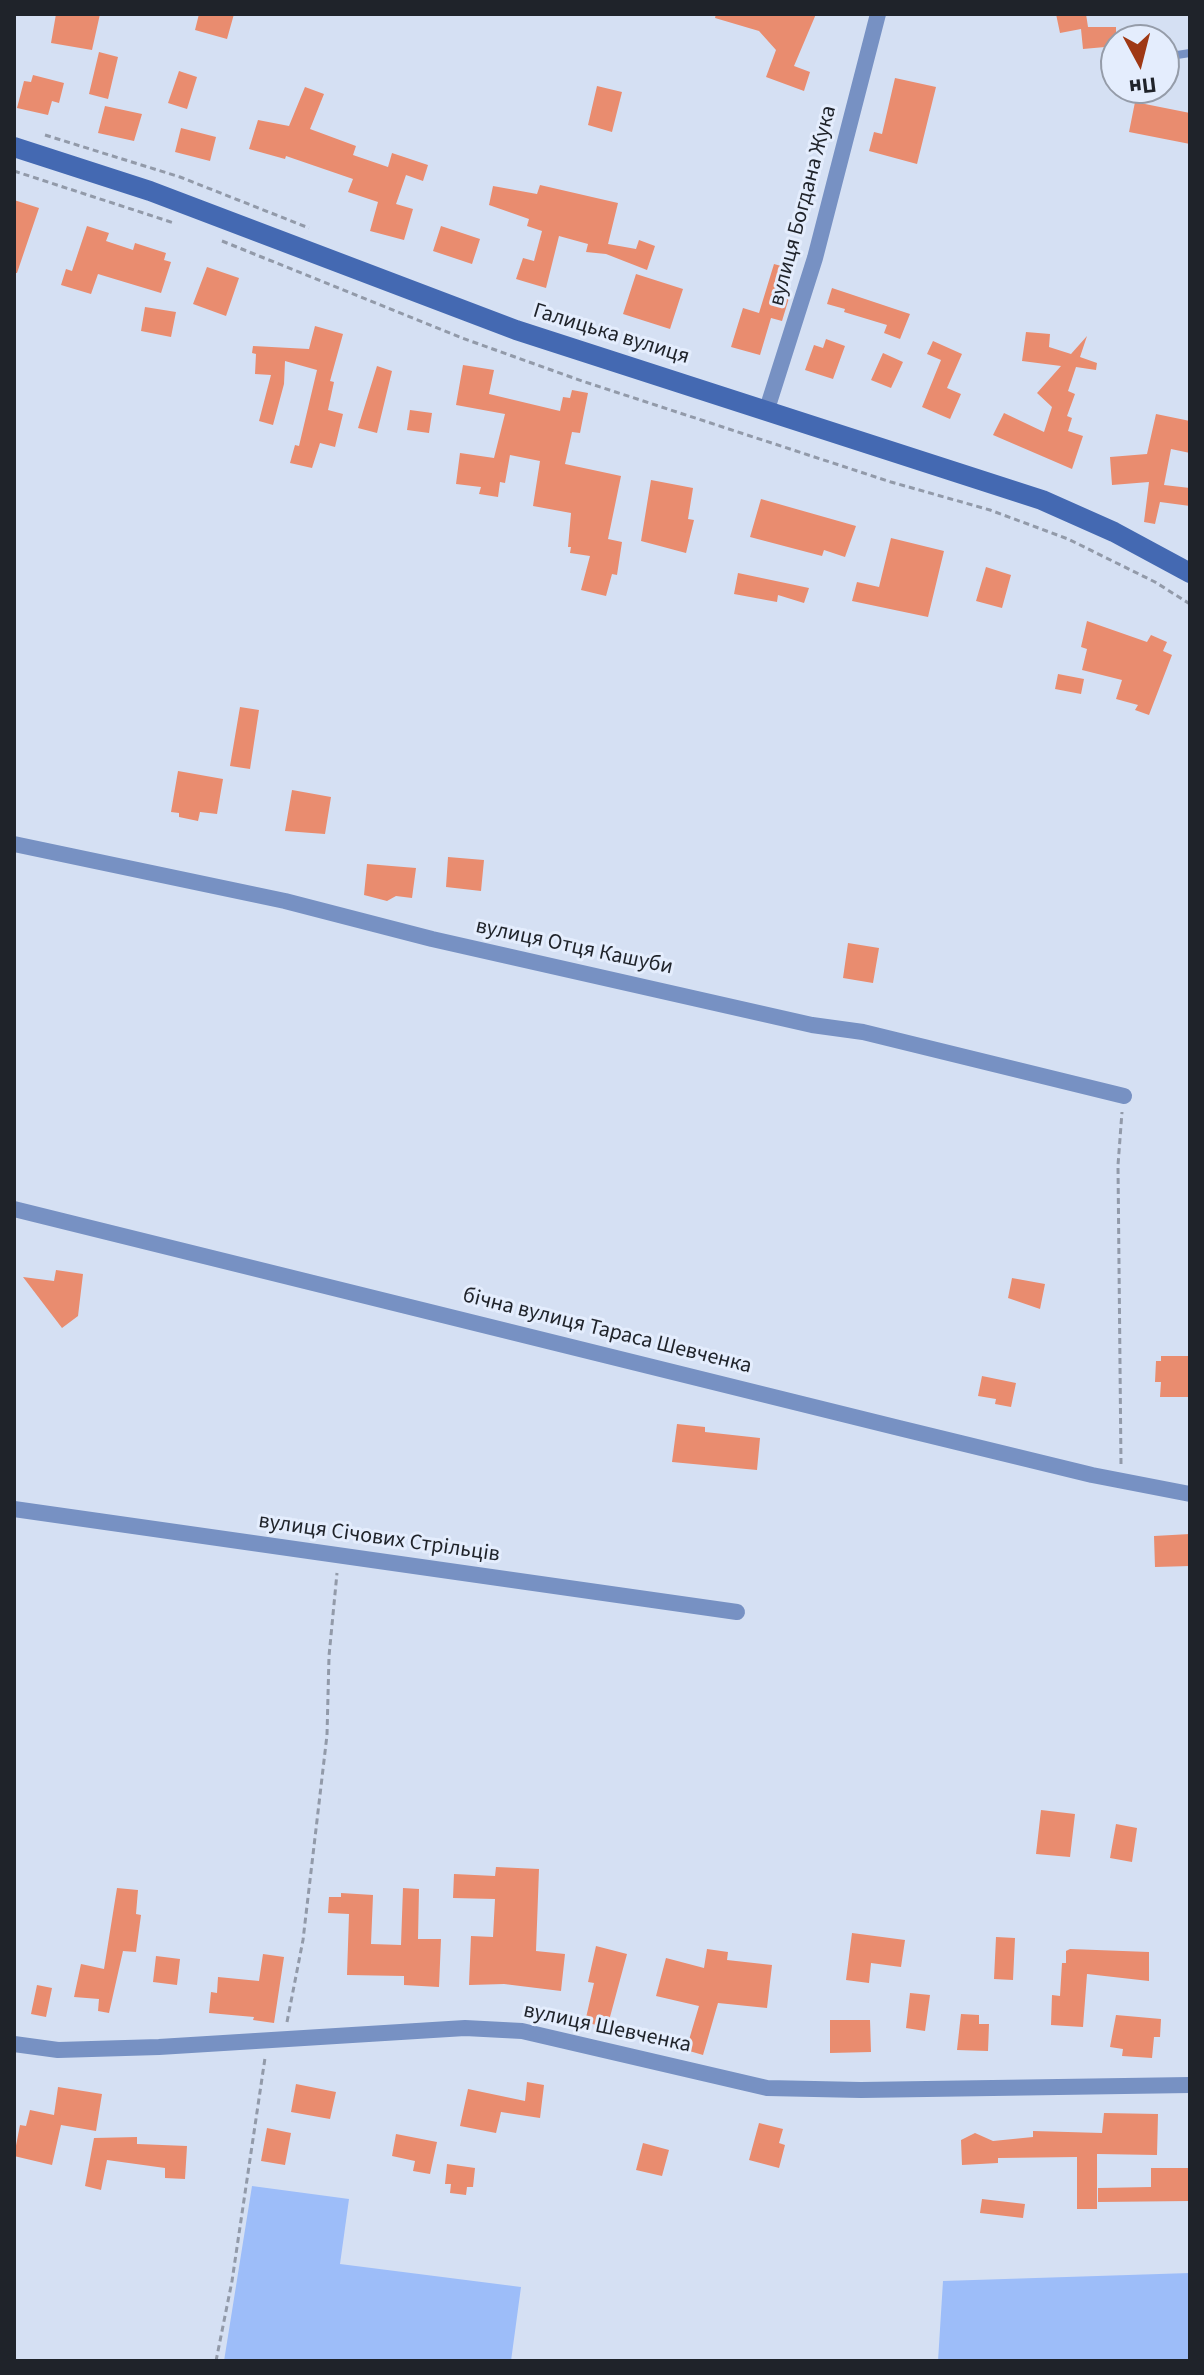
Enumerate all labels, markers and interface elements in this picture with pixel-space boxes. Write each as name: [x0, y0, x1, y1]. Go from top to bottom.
north arrow: [1100, 24, 1180, 104]
text: Пн: [1127, 68, 1158, 103]
street label: вулиця Богдана Жука: [765, 103, 843, 309]
street label: Галицька вулиця: [530, 299, 692, 371]
street label: вулиця Отця Кашуби: [473, 914, 675, 982]
street label: бічна вулиця Тараса Шевченка: [460, 1283, 754, 1381]
street label: вулиця Січових Стрільців: [257, 1509, 501, 1569]
street label: вулиця Шевченка: [521, 1998, 693, 2060]

